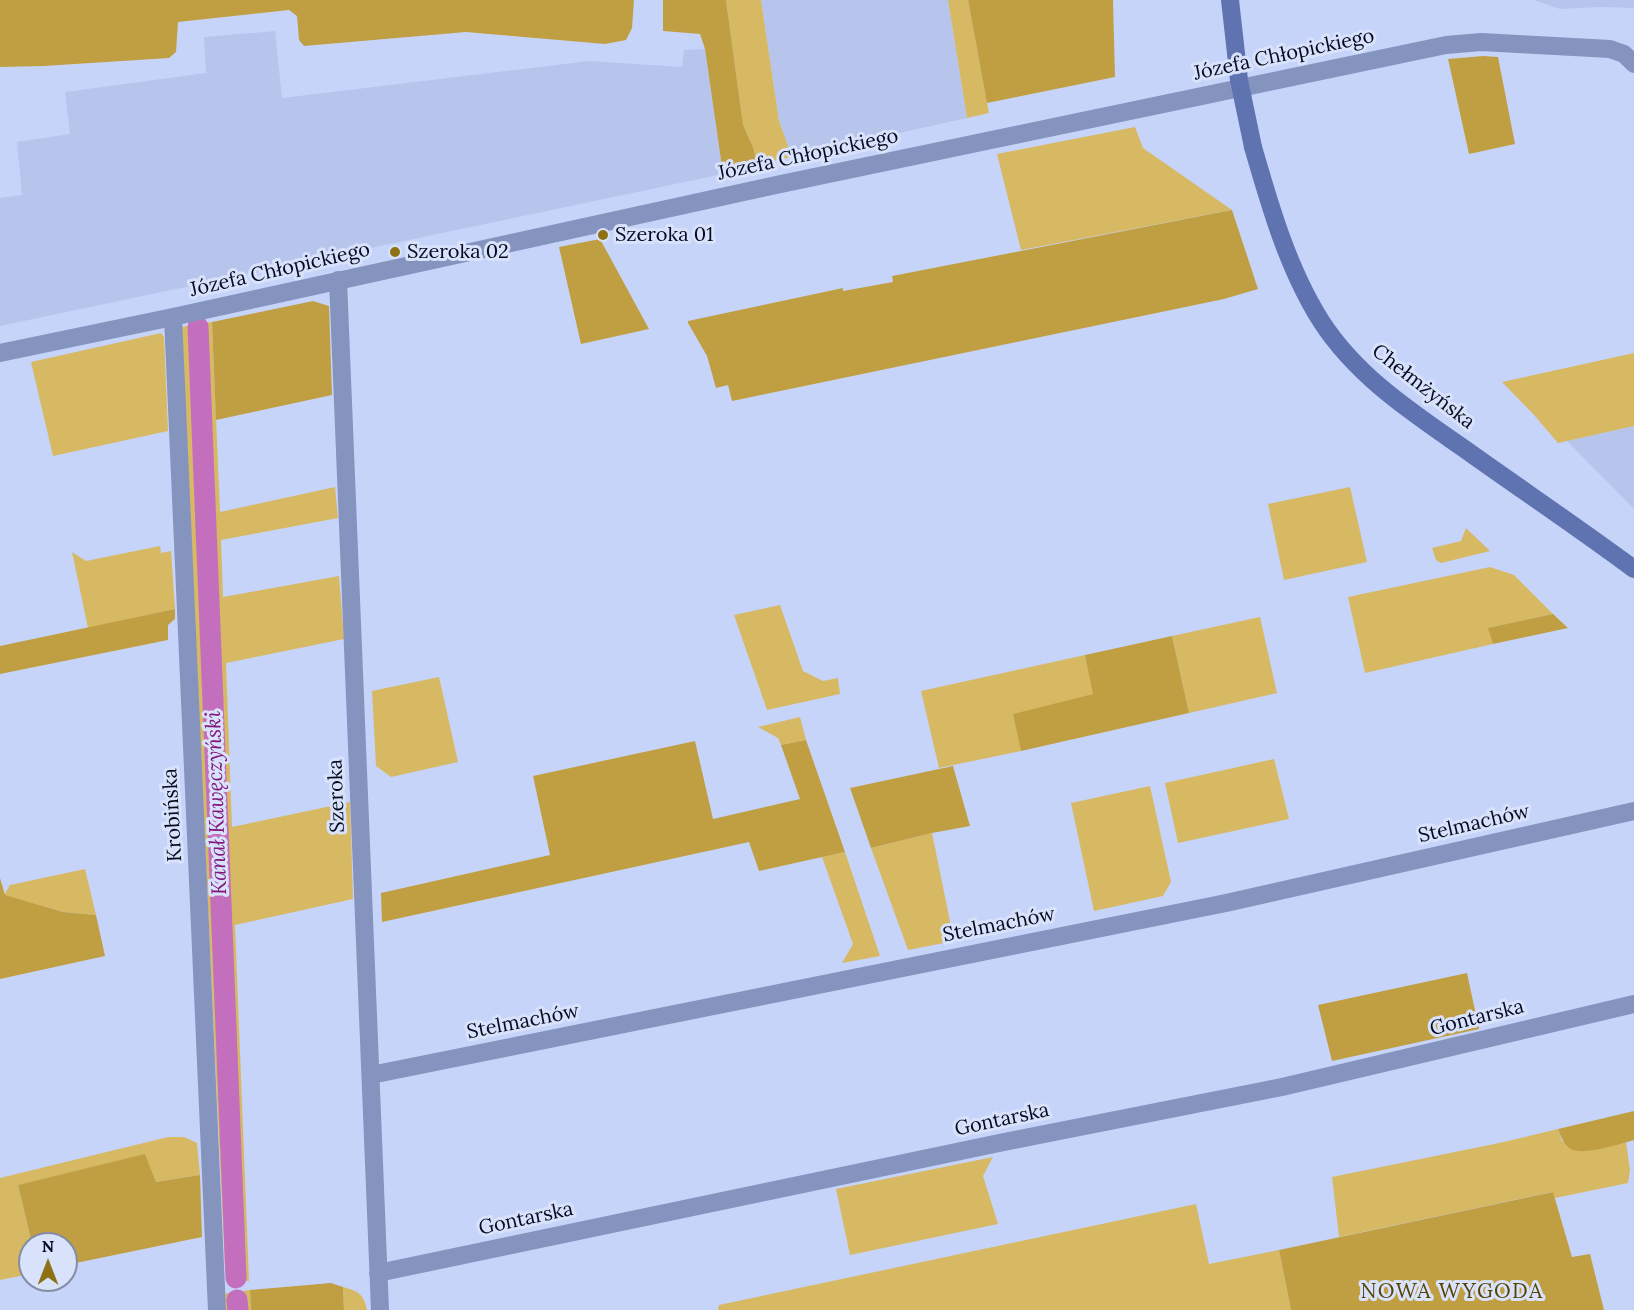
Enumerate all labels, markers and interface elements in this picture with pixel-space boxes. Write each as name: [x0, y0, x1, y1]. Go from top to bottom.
street label: Józefa Chłopickiego: [1191, 24, 1377, 86]
street label: Józefa Chłopickiego: [715, 124, 901, 186]
place label: Szeroka 01: [615, 223, 713, 247]
marker: Szeroka 01: [596, 228, 610, 242]
street label: Józefa Chłopickiego: [188, 238, 372, 302]
place label: Szeroka 02: [407, 240, 509, 264]
marker: Szeroka 02: [388, 245, 402, 259]
street label: Chełmżyńska: [1367, 339, 1479, 435]
water label: Kanał Kawęczyński: [201, 711, 233, 895]
street label: Szeroka: [324, 759, 350, 833]
street label: Krobińska: [159, 768, 187, 862]
street label: Stelmachów: [1416, 800, 1532, 848]
street label: Stelmachów: [941, 902, 1057, 948]
street label: Gontarska: [1428, 995, 1526, 1041]
street label: Stelmachów: [465, 999, 581, 1045]
street label: Gontarska: [953, 1098, 1051, 1142]
street label: Gontarska: [477, 1197, 575, 1241]
north arrow: [18, 1232, 78, 1292]
text: N: [42, 1236, 54, 1256]
district label: NOWA WYGODA: [1360, 1279, 1544, 1305]

